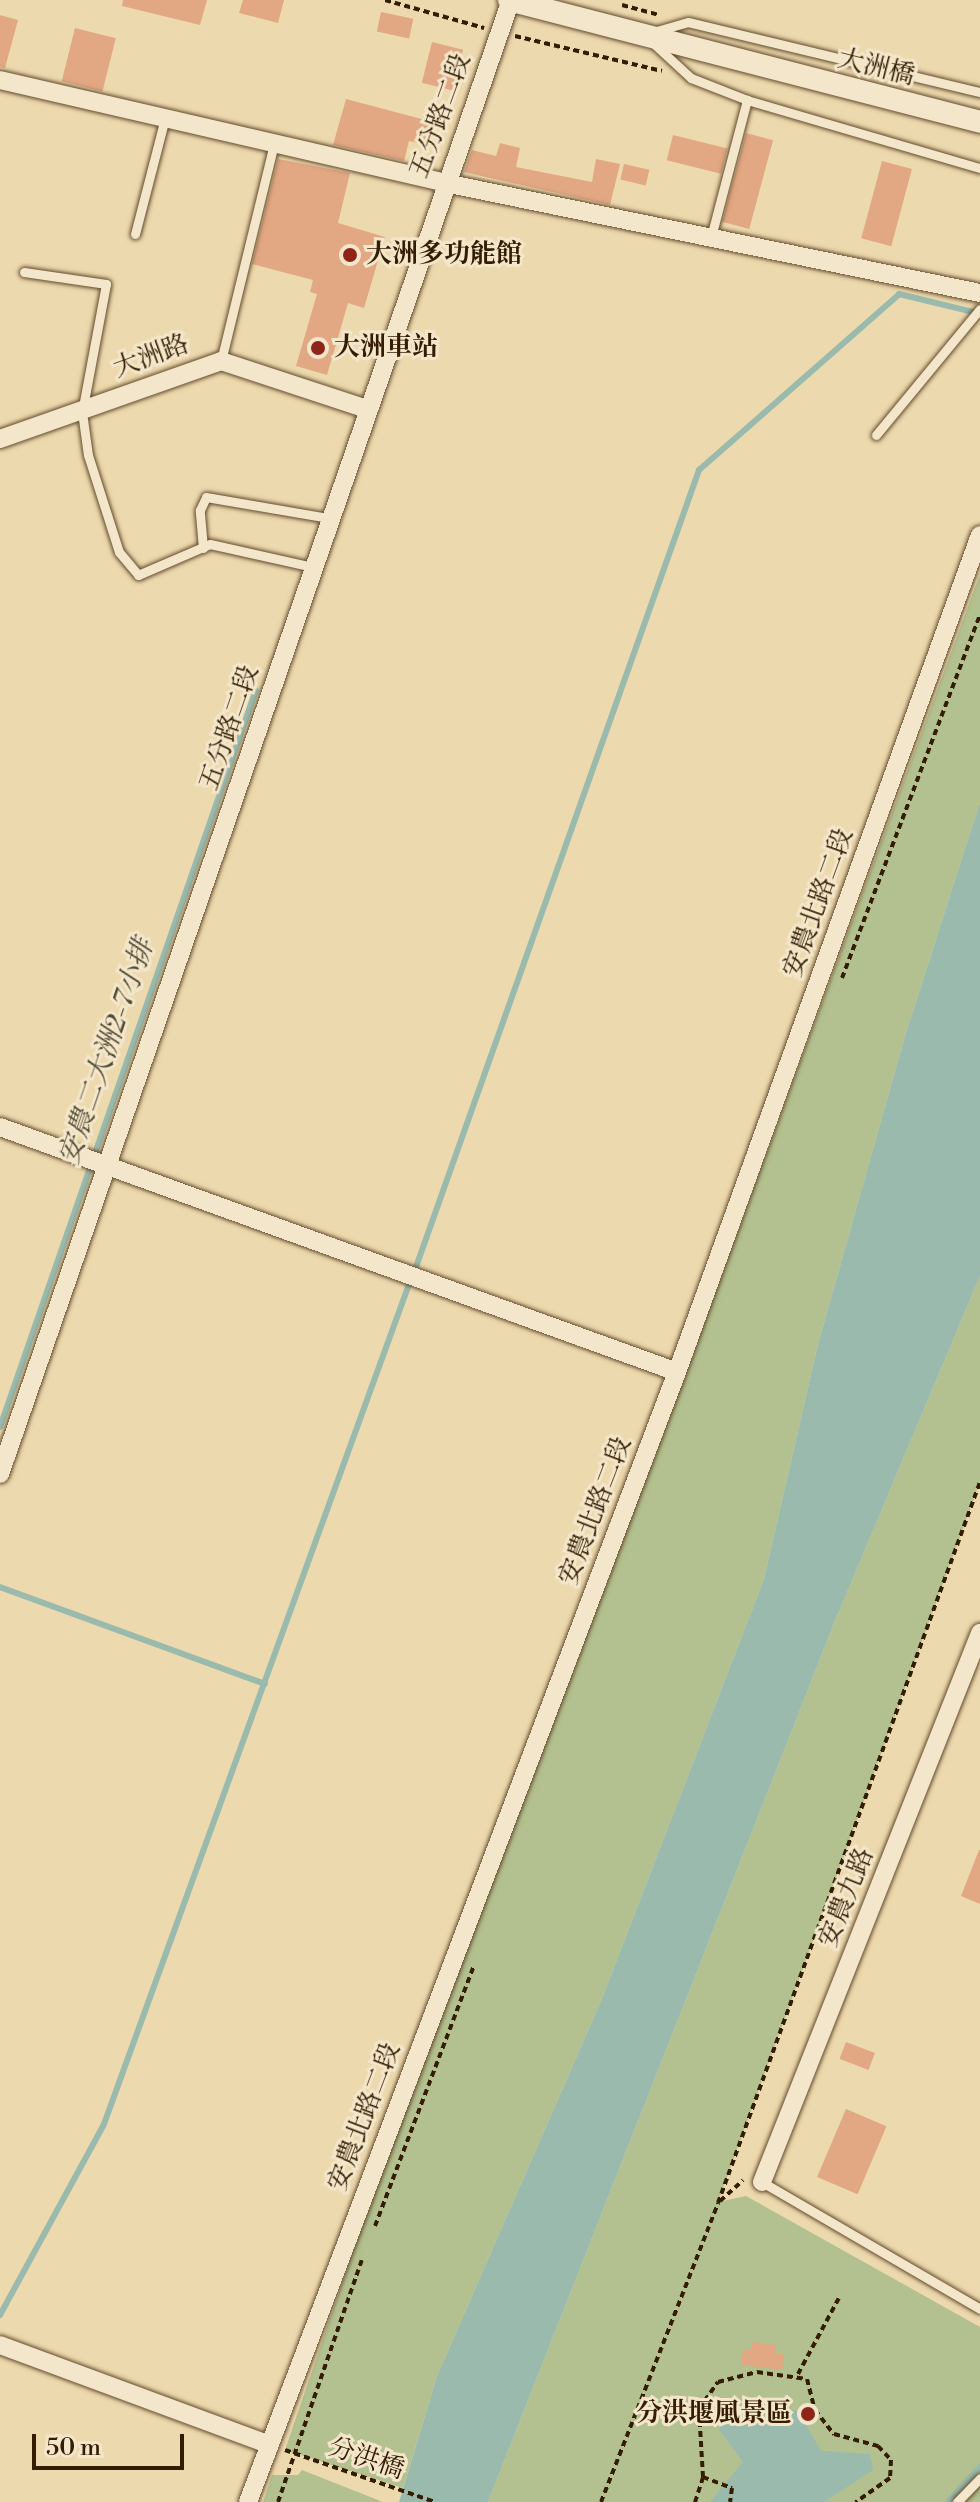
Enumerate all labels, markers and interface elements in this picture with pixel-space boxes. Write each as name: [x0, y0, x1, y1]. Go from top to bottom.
street label: 大洲橋: [834, 43, 918, 93]
street label: 五分路二段: [404, 50, 478, 182]
place label: 大洲多功能館: [366, 239, 522, 271]
marker: 大洲多功能館: [341, 246, 359, 264]
street label: 大洲路: [109, 329, 193, 385]
place label: 大洲車站: [334, 332, 438, 364]
marker: 大洲車站: [309, 339, 327, 357]
street label: 五分路二段: [194, 661, 266, 795]
street label: 安農北路二段: [778, 824, 860, 982]
water label: 安農二大洲2-7小排: [53, 935, 161, 1169]
street label: 安農北路二段: [553, 1433, 639, 1589]
street label: 安農九路: [813, 1844, 881, 1952]
street label: 安農北路二段: [322, 2039, 408, 2195]
place label: 分洪堰風景區: [636, 2398, 792, 2430]
marker: 分洪堰風景區: [799, 2405, 817, 2423]
scale bar: [36, 2418, 188, 2468]
street label: 分洪橋: [324, 2432, 408, 2486]
text: 50 m: [46, 2433, 101, 2463]

